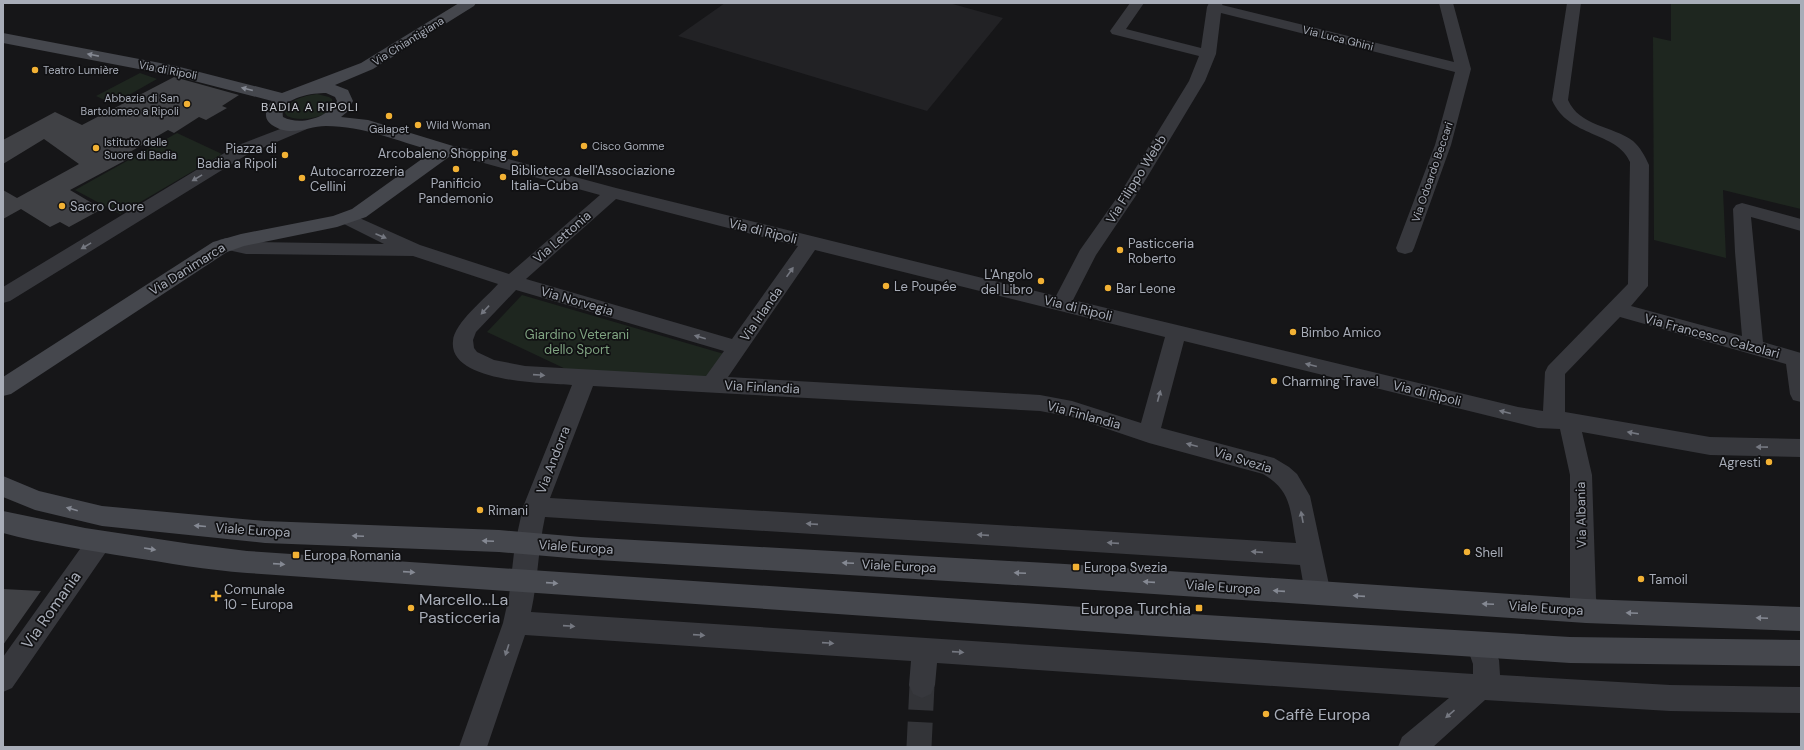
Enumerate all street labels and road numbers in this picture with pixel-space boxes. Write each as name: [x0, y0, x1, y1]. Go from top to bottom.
street label: Via Chiantigiana: [369, 13, 447, 69]
street label: Via Luca Ghini: [1301, 22, 1375, 54]
street label: Via di Ripoli: [138, 57, 198, 83]
street label: Via Odoardo Beccari: [1408, 120, 1456, 224]
street label: Via Filippo Webb: [1102, 131, 1170, 227]
street label: Via Lettonia: [529, 207, 595, 267]
street label: Via di Ripoli: [727, 214, 799, 248]
street label: Via Danimarca: [146, 239, 228, 299]
street label: Via Norvegia: [539, 282, 615, 320]
street label: Via Irlanda: [736, 283, 786, 345]
street label: Via di Ripoli: [1042, 291, 1114, 325]
street label: Via Francesco Calzolari: [1642, 310, 1782, 362]
street label: Via di Ripoli: [1391, 376, 1463, 410]
street label: Via Finlandia: [724, 377, 800, 397]
street label: Via Finlandia: [1045, 397, 1123, 433]
street label: Via Andorra: [532, 424, 574, 496]
street label: Via Svezia: [1212, 443, 1274, 477]
street label: Via Albania: [1572, 481, 1590, 549]
street label: Viale Europa: [215, 519, 291, 541]
street label: Viale Europa: [538, 536, 614, 558]
street label: Viale Europa: [861, 556, 937, 576]
street label: Via Romania: [16, 567, 86, 653]
street label: Viale Europa: [1185, 576, 1261, 598]
street label: Viale Europa: [1508, 597, 1584, 619]

